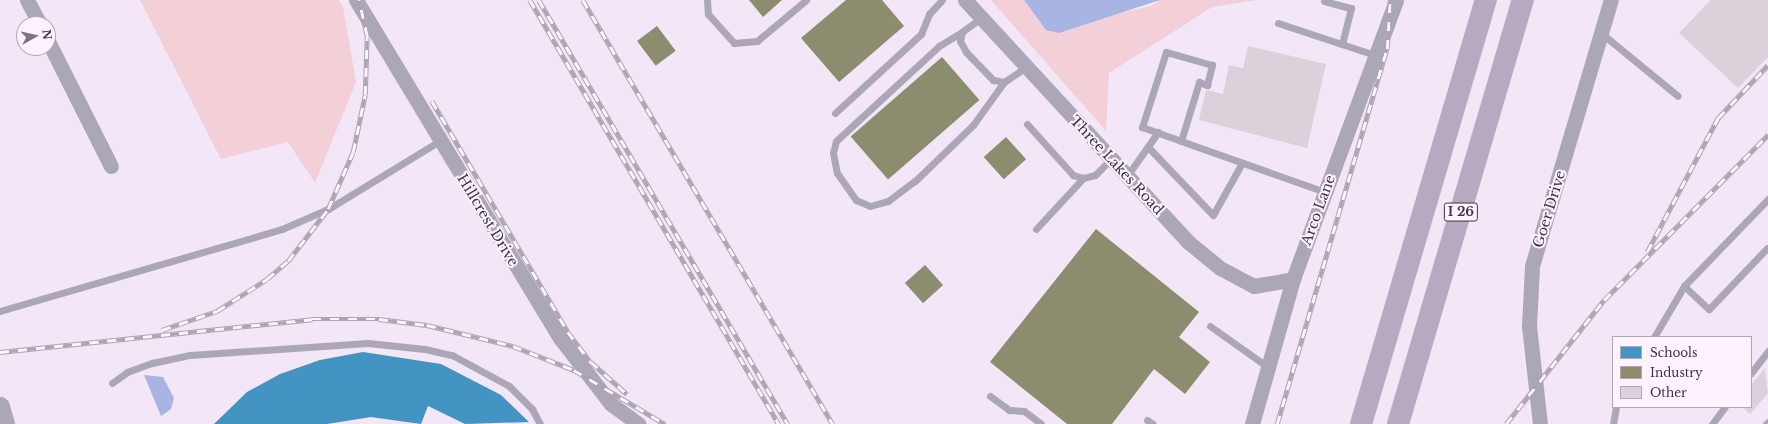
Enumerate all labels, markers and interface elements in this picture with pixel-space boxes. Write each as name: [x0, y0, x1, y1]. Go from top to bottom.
north arrow: [16, 16, 56, 56]
text: N: [39, 28, 55, 41]
street label: Three Lakes Road: [1067, 112, 1167, 218]
street label: Goer Drive: [1529, 168, 1569, 250]
street label: Hillcrest Drive: [454, 171, 522, 269]
street label: Arco Lane: [1298, 173, 1338, 247]
road number: I 26: [1443, 201, 1479, 223]
legend: [1612, 336, 1752, 408]
text: Schools: [1650, 345, 1697, 360]
text: Industry: [1650, 365, 1703, 380]
text: Other: [1650, 385, 1687, 400]

